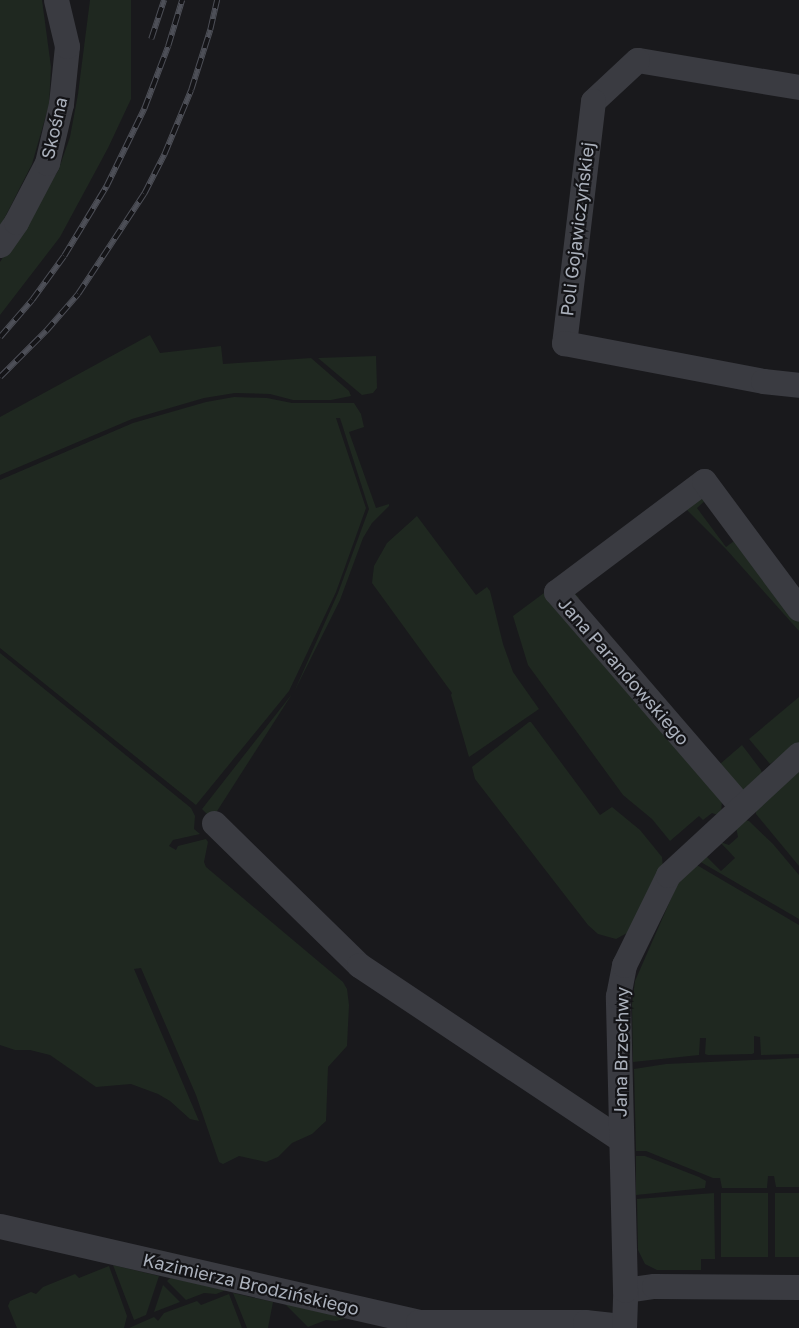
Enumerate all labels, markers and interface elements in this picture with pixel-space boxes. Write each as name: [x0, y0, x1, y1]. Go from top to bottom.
street label: Skośna: [36, 95, 72, 161]
street label: Poli Gojawiczyńskiej: [556, 141, 598, 317]
street label: Jana Parandowskiego: [554, 593, 694, 749]
street label: Jana Brzechwy: [609, 987, 633, 1117]
street label: Kazimierza Brodzińskiego: [141, 1249, 361, 1319]

